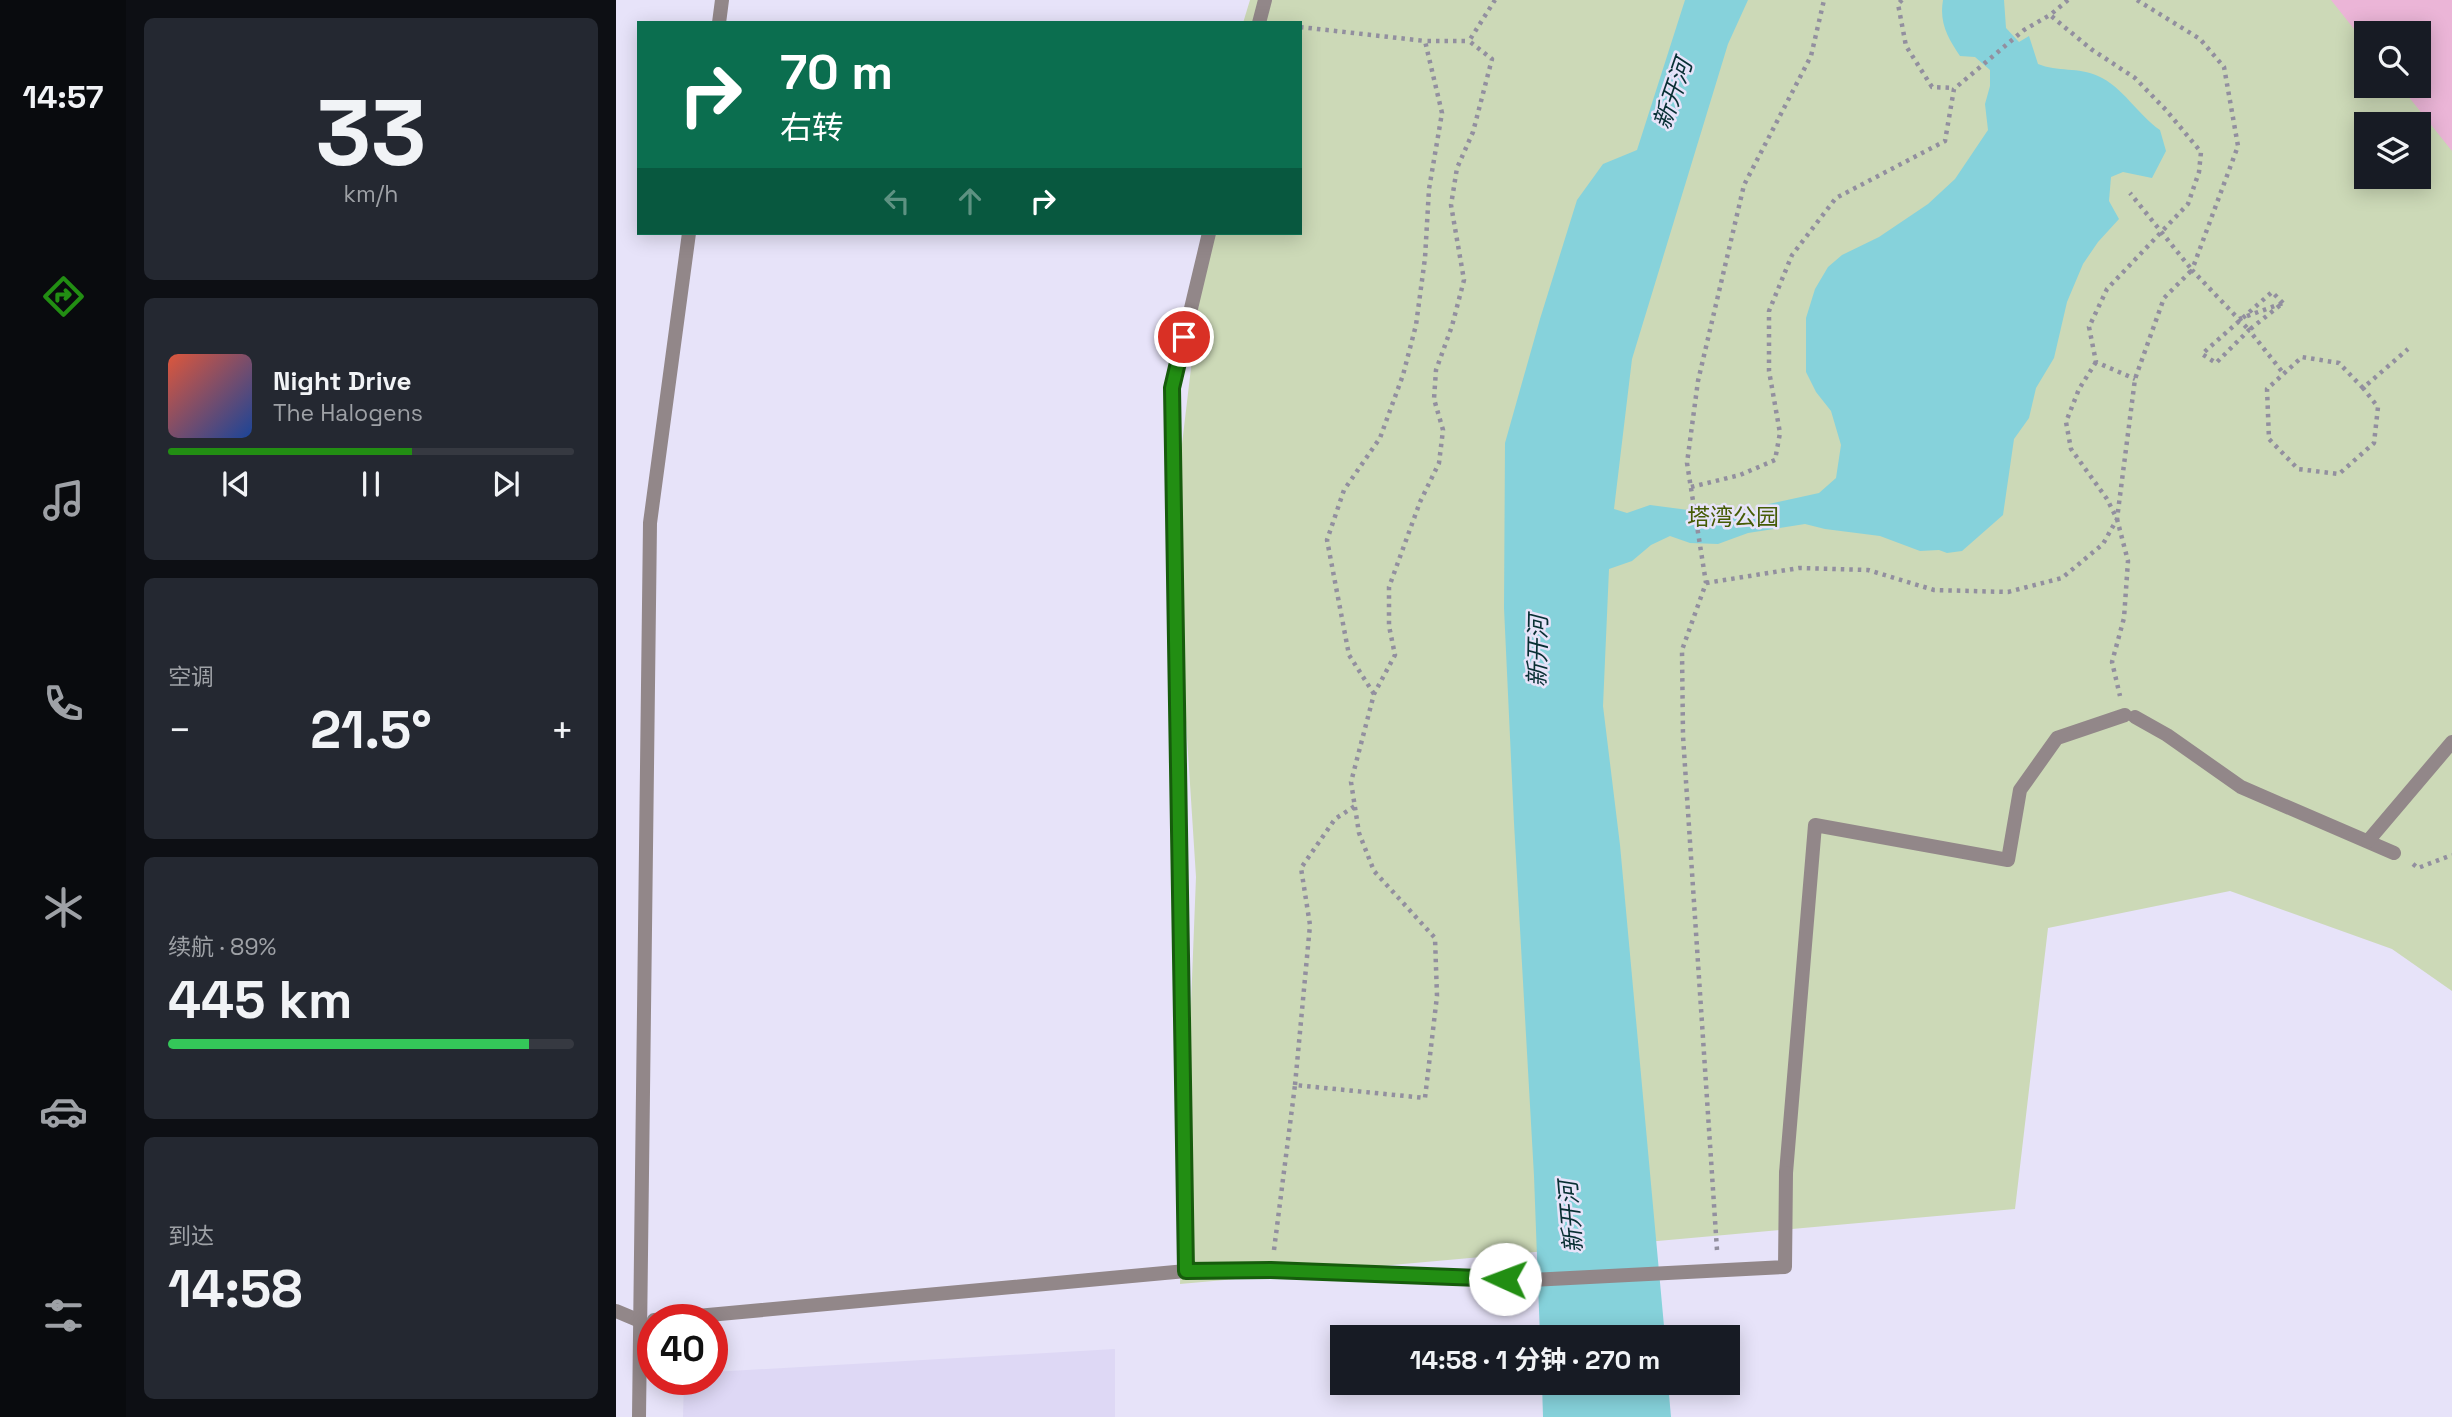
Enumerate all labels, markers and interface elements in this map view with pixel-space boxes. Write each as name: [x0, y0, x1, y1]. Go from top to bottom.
map controls: [2354, 21, 2431, 189]
button: search: [2354, 21, 2431, 98]
text: 70 m: [780, 41, 893, 103]
icon: right: [665, 49, 756, 140]
water label: 新开河: [1646, 51, 1700, 133]
text: 33: [316, 75, 426, 192]
text: 14:57: [23, 77, 103, 117]
text: 右转: [780, 108, 844, 148]
button: layers: [2354, 112, 2431, 189]
text: km/h: [344, 179, 398, 209]
icon: left: [878, 182, 916, 220]
icon: ahead: [951, 182, 989, 220]
icon: right: [1024, 182, 1062, 220]
icon: directions: [39, 272, 88, 321]
pin: [1154, 307, 1214, 367]
icon: arrive: [1165, 318, 1203, 356]
text: Night Drive: [273, 364, 411, 398]
text: The Halogens: [273, 398, 423, 428]
icon: previous: [217, 465, 255, 503]
icon: pause: [352, 465, 390, 503]
icon: next: [487, 465, 525, 503]
icon: music: [39, 476, 88, 525]
park label: 塔湾公园: [1687, 502, 1779, 532]
water label: 新开河: [1521, 611, 1554, 687]
text: 空调: [168, 662, 214, 692]
icon: phone: [39, 679, 88, 728]
text: 21.5°: [310, 697, 432, 763]
text: −: [168, 706, 192, 754]
text: +: [550, 706, 574, 754]
icon: climate: [39, 883, 88, 932]
text: 续航 · 89%: [168, 932, 276, 962]
text: 445 km: [168, 967, 352, 1033]
icon: car: [39, 1087, 88, 1136]
water label: 新开河: [1552, 1176, 1589, 1254]
text: 到达: [168, 1221, 214, 1251]
position arrow: [1468, 1242, 1542, 1316]
text: 14:58: [168, 1256, 302, 1322]
icon: filters: [39, 1291, 88, 1340]
speed limit sign: 40: [637, 1304, 728, 1395]
text: 14:58 · 1 分钟 · 270 m: [1410, 1343, 1660, 1377]

